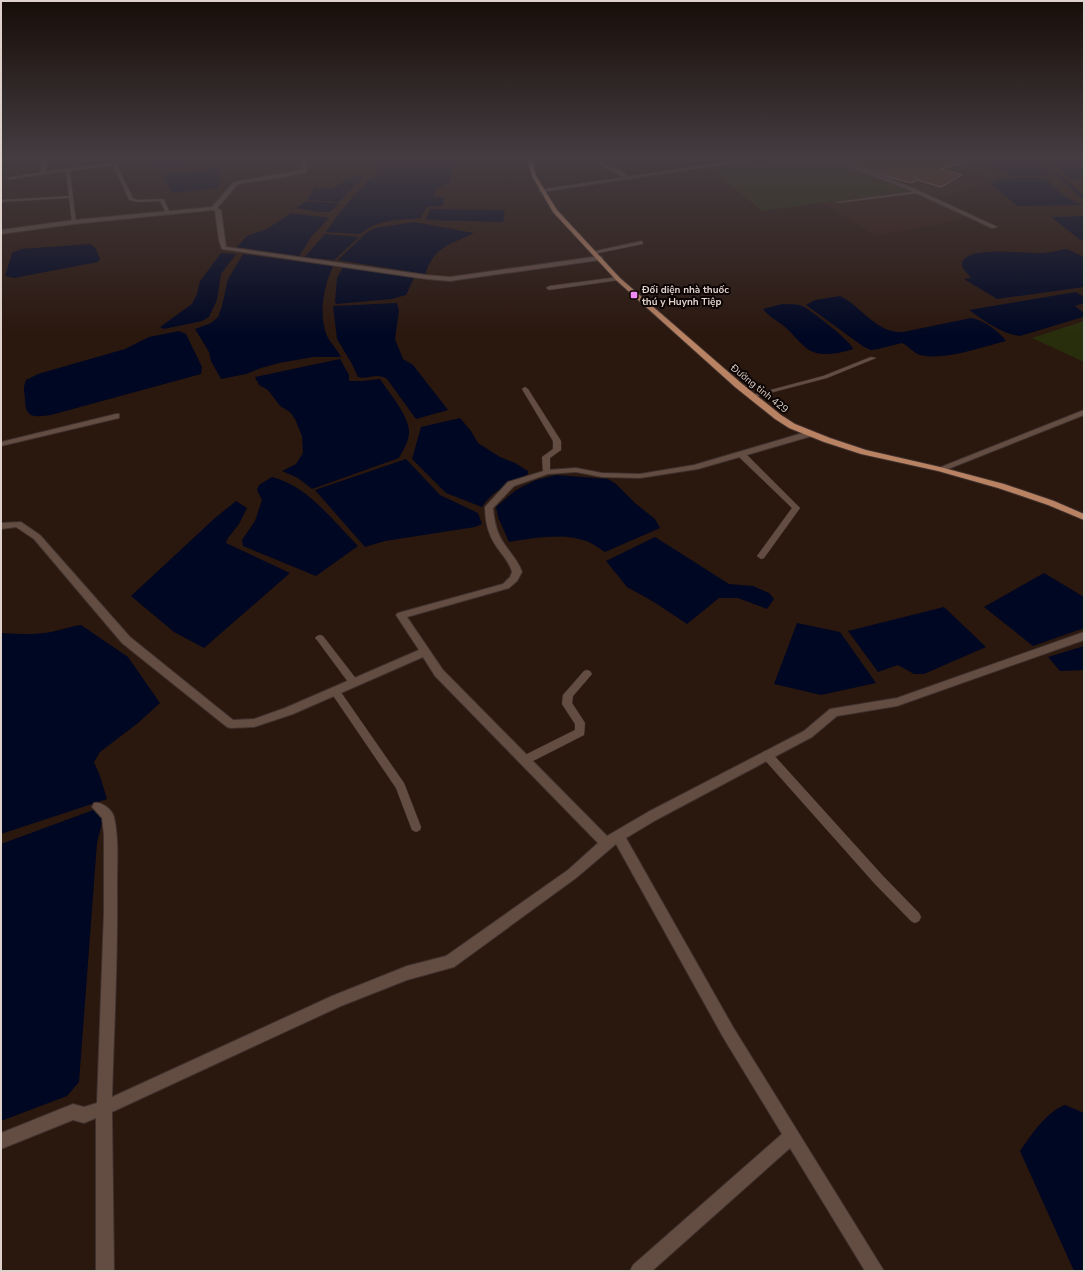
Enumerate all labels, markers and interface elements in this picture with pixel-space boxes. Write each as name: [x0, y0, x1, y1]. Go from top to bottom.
place label: Đối diện nhà thuốc thú y Huynh Tiệp: [641, 283, 729, 309]
marker: Đối diện nhà thuốc thú y Huynh Tiệp: [629, 290, 639, 300]
street label: Đường tỉnh 429: [727, 361, 791, 416]

